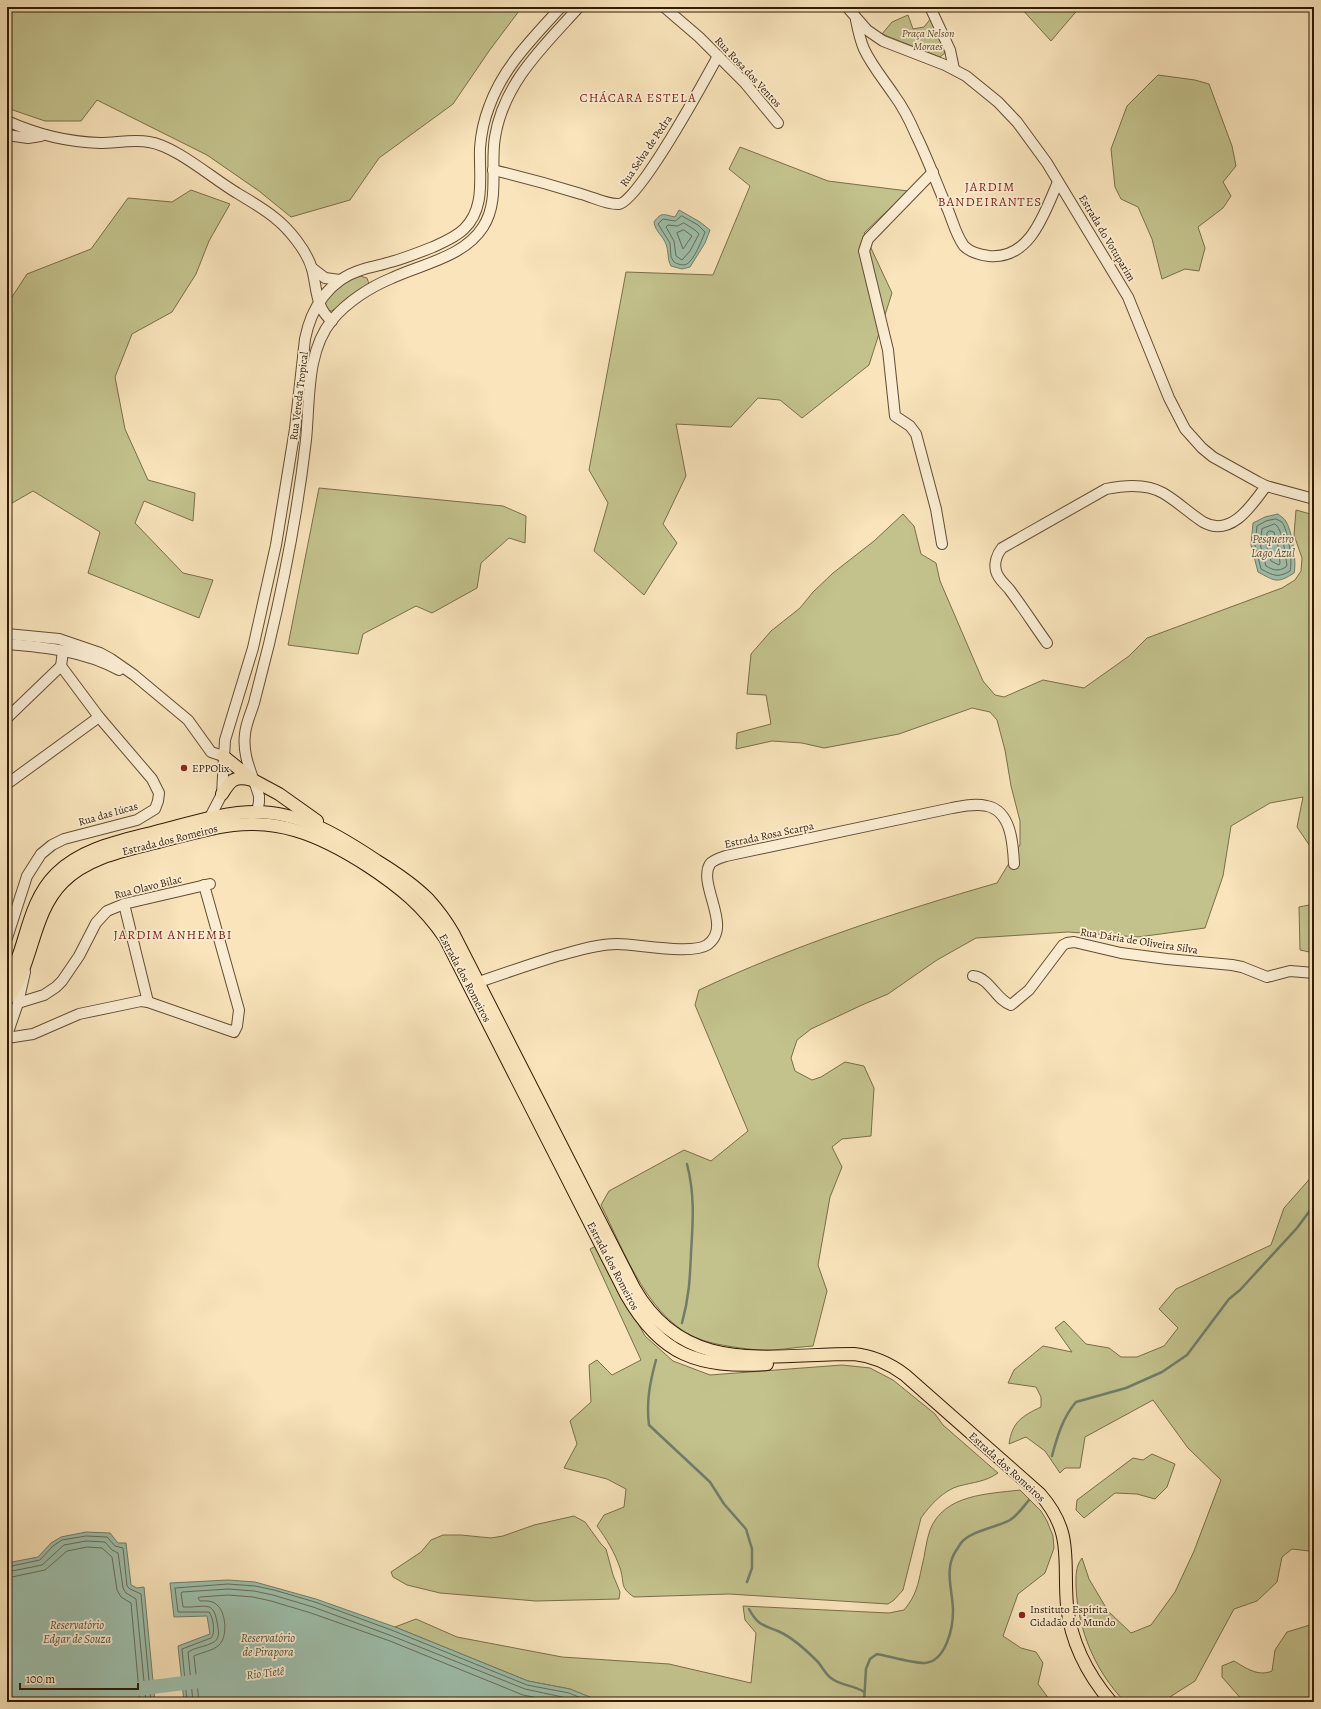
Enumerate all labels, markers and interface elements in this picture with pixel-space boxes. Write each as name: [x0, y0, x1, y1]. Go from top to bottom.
park label: Praça Nelson Moraes: [902, 26, 955, 54]
street label: Rua Rosa dos Ventos: [711, 33, 785, 111]
district label: CHÁCARA ESTELA: [580, 89, 696, 106]
street label: Rua Selva de Pedra: [616, 111, 676, 190]
district label: JARDIM BANDEIRANTES: [938, 178, 1042, 210]
street label: Estrada do Votuparim: [1075, 192, 1139, 284]
street label: Rua Vereda Tropical: [286, 350, 312, 441]
water label: Pesqueiro Lago Azul: [1251, 531, 1295, 561]
place label: EPPOlix: [192, 761, 230, 776]
marker: EPPOlix: [179, 763, 189, 773]
street label: Rua das Iúcas: [76, 798, 140, 830]
street label: Estrada Rosa Scarpa: [723, 818, 816, 852]
street label: Estrada dos Romeiros: [121, 821, 219, 859]
street label: Rua Olavo Bilac: [113, 871, 184, 903]
street label: Rua Dária de Oliveira Silva: [1079, 924, 1200, 958]
district label: JARDIM ANHEMBI: [114, 926, 232, 943]
street label: Estrada dos Romeiros: [435, 931, 495, 1025]
street label: Estrada dos Romeiros: [583, 1219, 643, 1313]
street label: Estrada dos Romeiros: [966, 1429, 1048, 1505]
place label: Instituto Espírita Cidadão do Mundo: [1030, 1602, 1116, 1630]
marker: Instituto Espírita Cidadão do Mundo: [1017, 1610, 1027, 1620]
water label: Reservatório Edgar de Souza: [43, 1617, 111, 1647]
water label: Reservatório de Pirapora: [241, 1630, 295, 1660]
water label: Rio Tietê: [245, 1663, 286, 1683]
scale bar: [20, 1665, 138, 1691]
text: 100 m: [26, 1671, 55, 1687]

